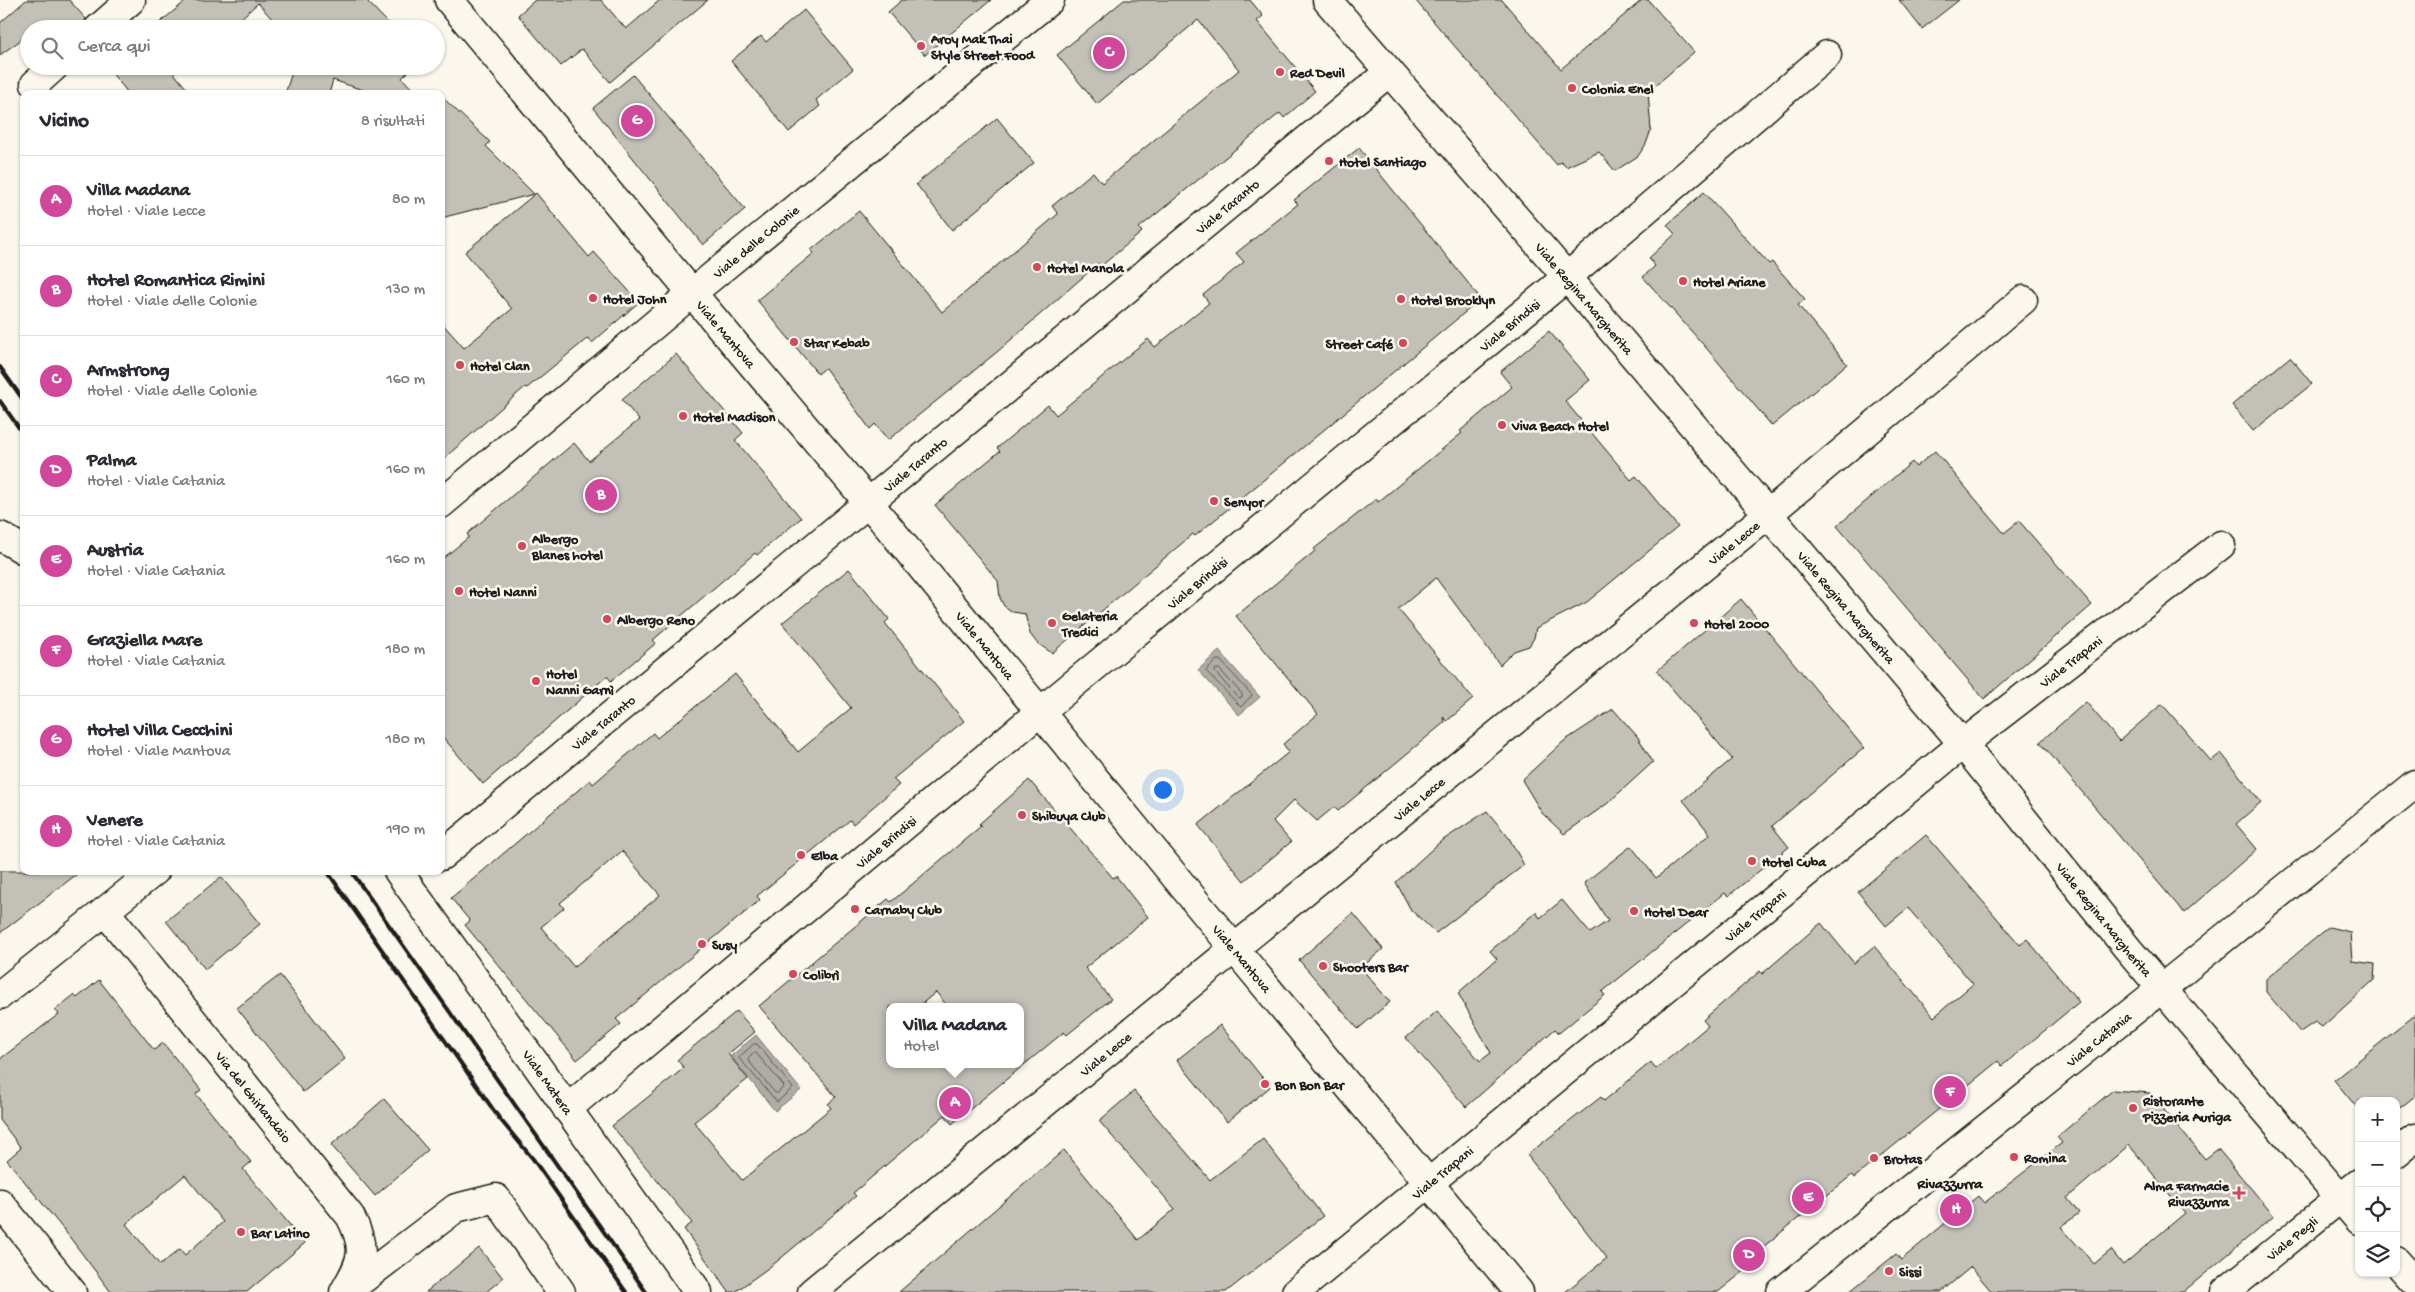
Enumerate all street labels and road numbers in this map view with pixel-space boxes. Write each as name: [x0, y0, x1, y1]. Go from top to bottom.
street label: Viale Taranto: [1192, 177, 1264, 240]
street label: Viale delle Colonie: [710, 202, 804, 284]
street label: Viale Regina Margherita: [1529, 239, 1636, 360]
street label: Viale Mantova: [690, 297, 759, 374]
street label: Viale Brindisi: [1476, 297, 1545, 357]
street label: Viale Taranto: [880, 435, 952, 498]
street label: Viale Lecce: [1705, 518, 1765, 571]
street label: Viale Regina Margherita: [1792, 548, 1898, 669]
street label: Viale Brindisi: [1164, 554, 1232, 615]
street label: Viale Mantova: [950, 608, 1017, 685]
street label: Viale Trapani: [2036, 633, 2107, 693]
street label: Viale Taranto: [568, 693, 640, 756]
street label: Viale Lecce: [1390, 774, 1450, 827]
street label: Viale Brindisi: [853, 813, 921, 874]
street label: Viale Regina Margherita: [2050, 859, 2155, 982]
street label: Viale Trapani: [1721, 887, 1791, 948]
street label: Viale Mantova: [1207, 921, 1274, 998]
street label: Viale Catania: [2063, 1009, 2137, 1073]
street label: Viale Lecce: [1077, 1029, 1137, 1082]
street label: Viale Matera: [517, 1047, 576, 1120]
street label: Via del Ghirlandaio: [210, 1048, 294, 1147]
street label: Viale Trapani: [1409, 1144, 1478, 1205]
street label: Viale Pegli: [2263, 1214, 2322, 1266]

